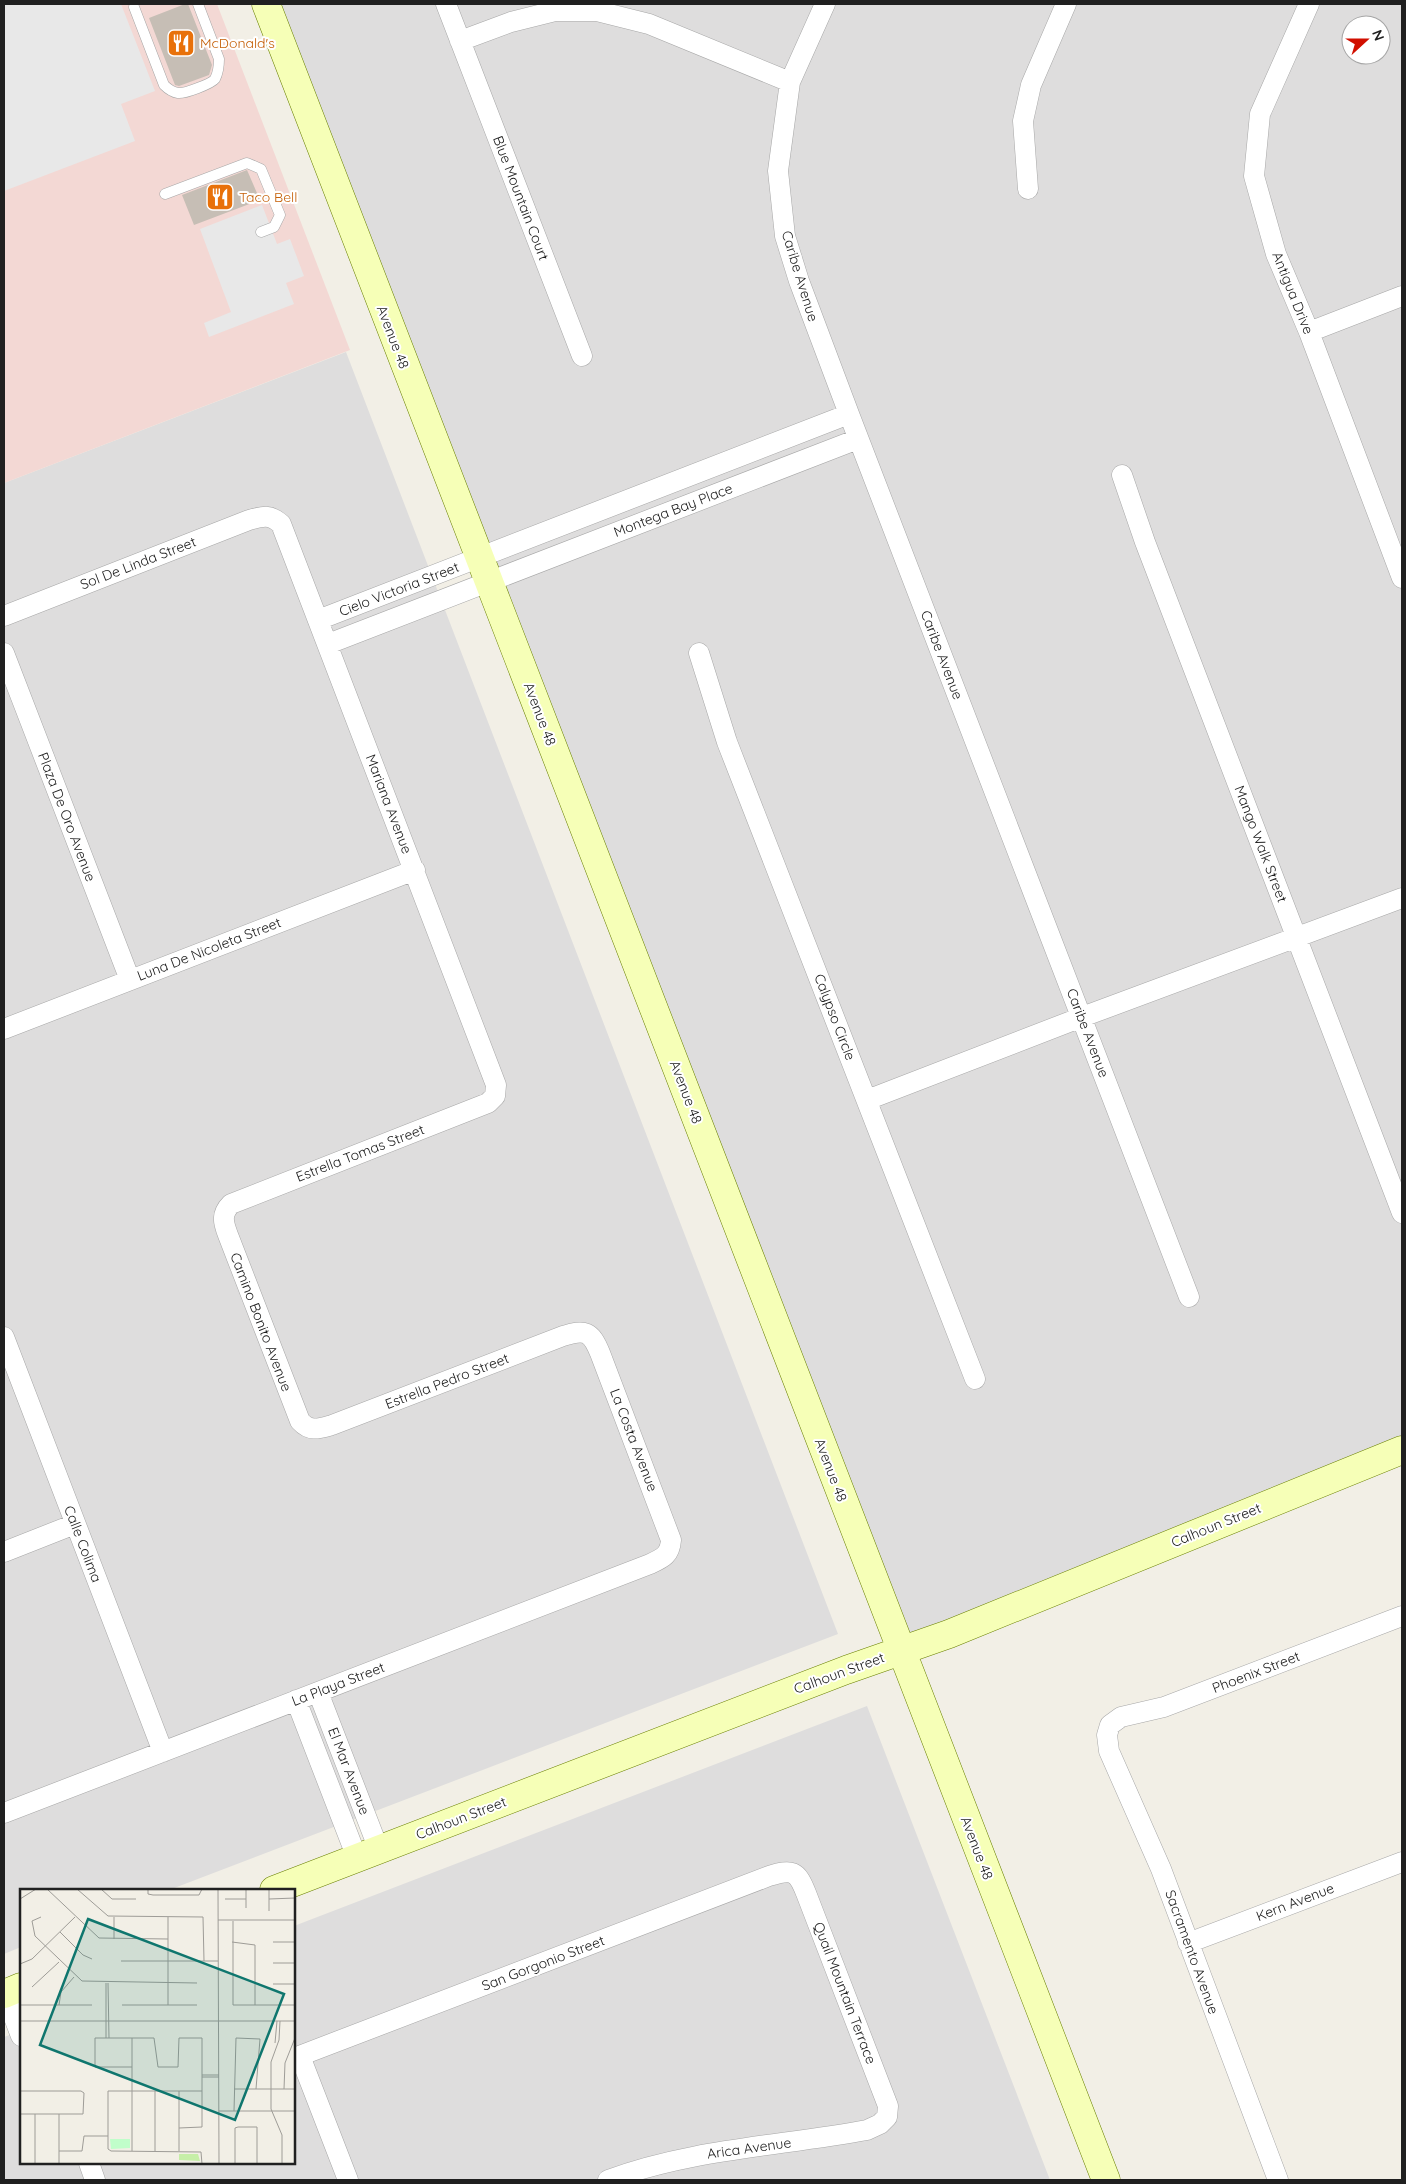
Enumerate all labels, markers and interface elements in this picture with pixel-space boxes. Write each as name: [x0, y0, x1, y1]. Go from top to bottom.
north arrow: [1341, 15, 1391, 65]
text: N: [1368, 27, 1388, 43]
restaurant icon: McDonald's: [166, 28, 196, 58]
place label: McDonald's: [200, 34, 275, 52]
street label: Blue Mountain Court: [489, 133, 553, 263]
restaurant icon: Taco Bell: [205, 182, 235, 212]
place label: Taco Bell: [239, 188, 298, 206]
street label: Caribe Avenue: [778, 228, 822, 324]
street label: Antigua Drive: [1268, 249, 1318, 337]
street label: Avenue 48: [373, 303, 413, 371]
street label: Montega Bay Place: [611, 479, 735, 541]
street label: Sol De Linda Street: [77, 532, 199, 593]
street label: Cielo Victoria Street: [336, 558, 462, 620]
street label: Caribe Avenue: [917, 608, 967, 702]
street label: Avenue 48: [520, 680, 560, 748]
street label: Plaza De Oro Avenue: [34, 750, 100, 884]
street label: Mariana Avenue: [362, 752, 416, 856]
street label: Mango Walk Street: [1230, 783, 1292, 905]
street label: Luna De Nicoleta Street: [134, 913, 284, 985]
street label: Calypso Circle: [810, 971, 860, 1063]
street label: Caribe Avenue: [1063, 986, 1113, 1080]
street label: Avenue 48: [666, 1058, 706, 1126]
street label: Estrella Tomas Street: [293, 1120, 427, 1186]
street label: Camino Bonito Avenue: [226, 1250, 296, 1394]
street label: Estrella Pedro Street: [383, 1349, 512, 1413]
street label: La Costa Avenue: [606, 1386, 662, 1494]
street label: Avenue 48: [811, 1436, 851, 1504]
street label: Calhoun Street: [1168, 1499, 1264, 1551]
street label: Calle Colima: [60, 1503, 106, 1585]
street label: Phoenix Street: [1210, 1647, 1303, 1697]
street label: Calhoun Street: [791, 1648, 887, 1698]
street label: La Playa Street: [289, 1658, 387, 1710]
street label: El Mar Avenue: [324, 1725, 374, 1817]
street label: Calhoun Street: [413, 1792, 509, 1843]
street label: Avenue 48: [957, 1814, 997, 1882]
street label: Kern Avenue: [1253, 1879, 1337, 1925]
street label: Sacramento Avenue: [1161, 1887, 1223, 2017]
inset map: [20, 1889, 295, 2164]
street label: Quail Mountain Terrace: [810, 1920, 880, 2067]
street label: San Gorgonio Street: [479, 1931, 607, 1995]
street label: Arica Avenue: [706, 2133, 792, 2163]

